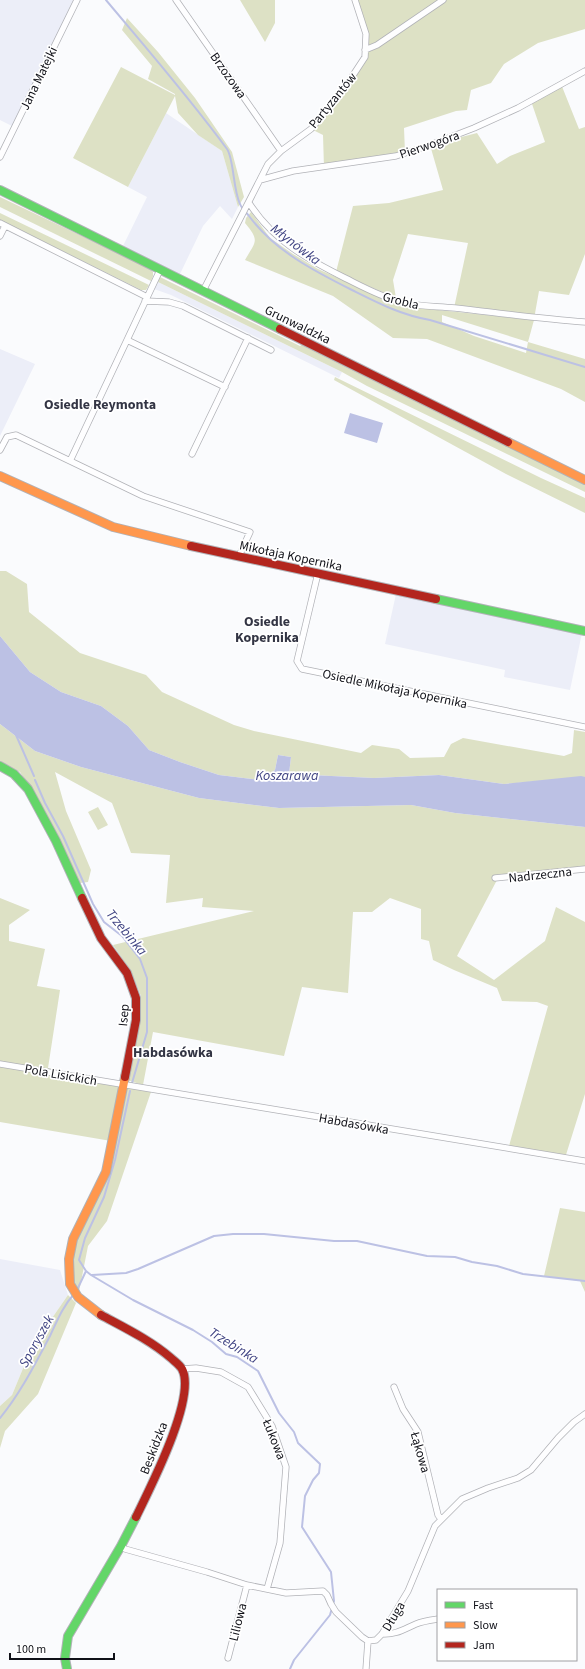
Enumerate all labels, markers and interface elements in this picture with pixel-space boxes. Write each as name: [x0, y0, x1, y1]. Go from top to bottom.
street label: Jana Matejki: [16, 44, 62, 113]
street label: Brzozowa: [206, 49, 251, 102]
street label: Partyzantów: [305, 68, 361, 133]
street label: Pierwogóra: [397, 126, 462, 164]
water label: Młynówka: [266, 219, 325, 271]
street label: Grobla: [381, 288, 421, 314]
street label: Grunwaldzka: [262, 301, 334, 349]
district label: Osiedle Reymonta: [44, 395, 156, 415]
street label: Mikołaja Kopernika: [238, 536, 344, 576]
district label: Osiedle Kopernika: [235, 612, 299, 648]
street label: Osiedle Mikołaja Kopernika: [321, 665, 469, 713]
water label: Koszarawa: [255, 766, 319, 786]
street label: Nadrzeczna: [508, 863, 573, 887]
water label: Trzebinka: [101, 905, 152, 961]
street label: Isep: [114, 1003, 134, 1027]
district label: Habdasówka: [133, 1043, 213, 1063]
street label: Pola Lisickich: [23, 1060, 98, 1090]
street label: Habdasówka: [317, 1109, 390, 1139]
water label: Sporyszek: [14, 1311, 60, 1371]
water label: Trzebinka: [205, 1323, 263, 1369]
street label: Łukowa: [257, 1415, 290, 1462]
street label: Beskidzka: [136, 1420, 172, 1477]
street label: Łąkowa: [405, 1429, 434, 1475]
legend: [437, 1589, 577, 1661]
text: Fast: [473, 1597, 493, 1614]
street label: Długa: [378, 1598, 410, 1635]
street label: Liliowa: [225, 1601, 251, 1643]
text: Slow: [473, 1617, 498, 1634]
scale bar: [10, 1635, 114, 1661]
text: Jam: [473, 1637, 495, 1654]
text: 100 m: [16, 1641, 46, 1658]

